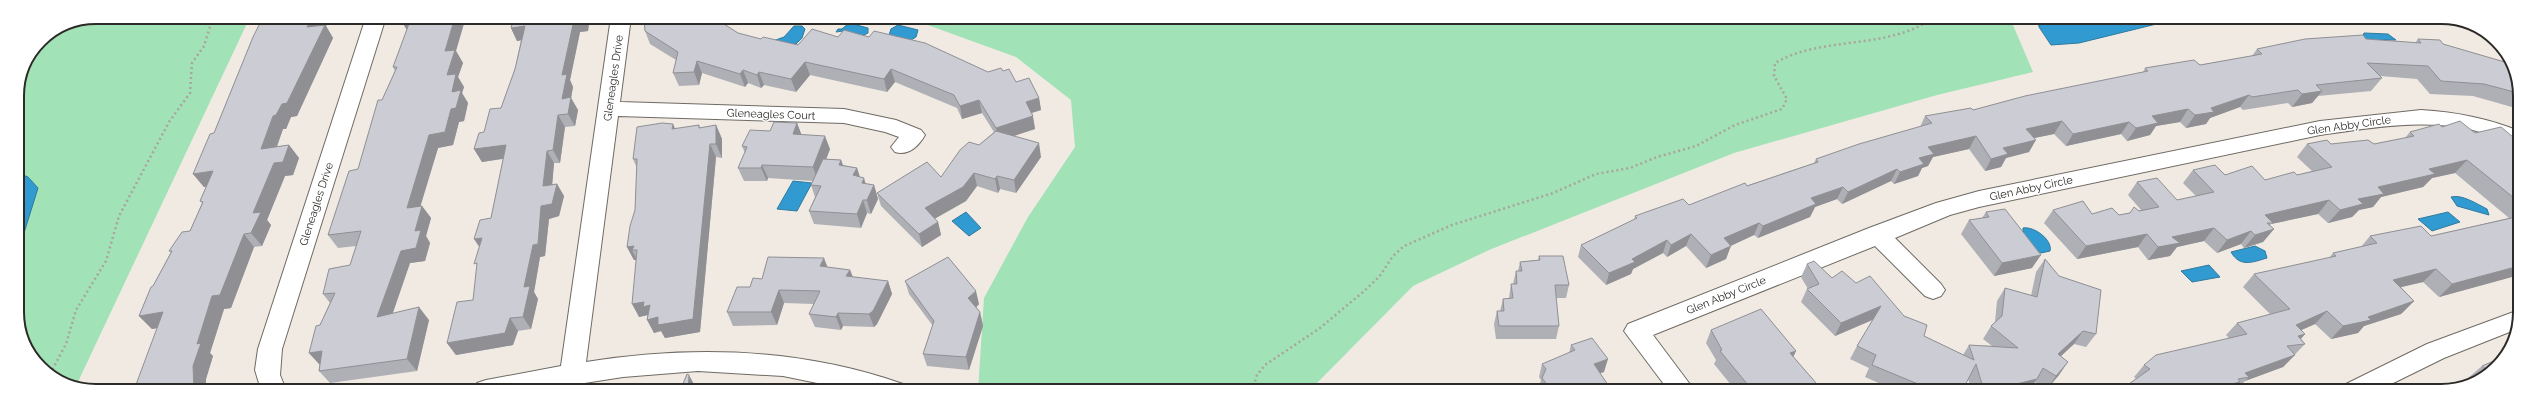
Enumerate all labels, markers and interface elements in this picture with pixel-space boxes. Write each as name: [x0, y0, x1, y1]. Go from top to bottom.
street label: Gleneagles Drive: [601, 34, 626, 122]
street label: Gleneagles Court: [726, 106, 816, 123]
street label: Glen Abby Circle: [2306, 113, 2392, 138]
street label: Gleneagles Drive: [297, 160, 336, 247]
street label: Glen Abby Circle: [1988, 173, 2074, 204]
street label: Glen Abby Circle: [1685, 273, 1768, 317]

